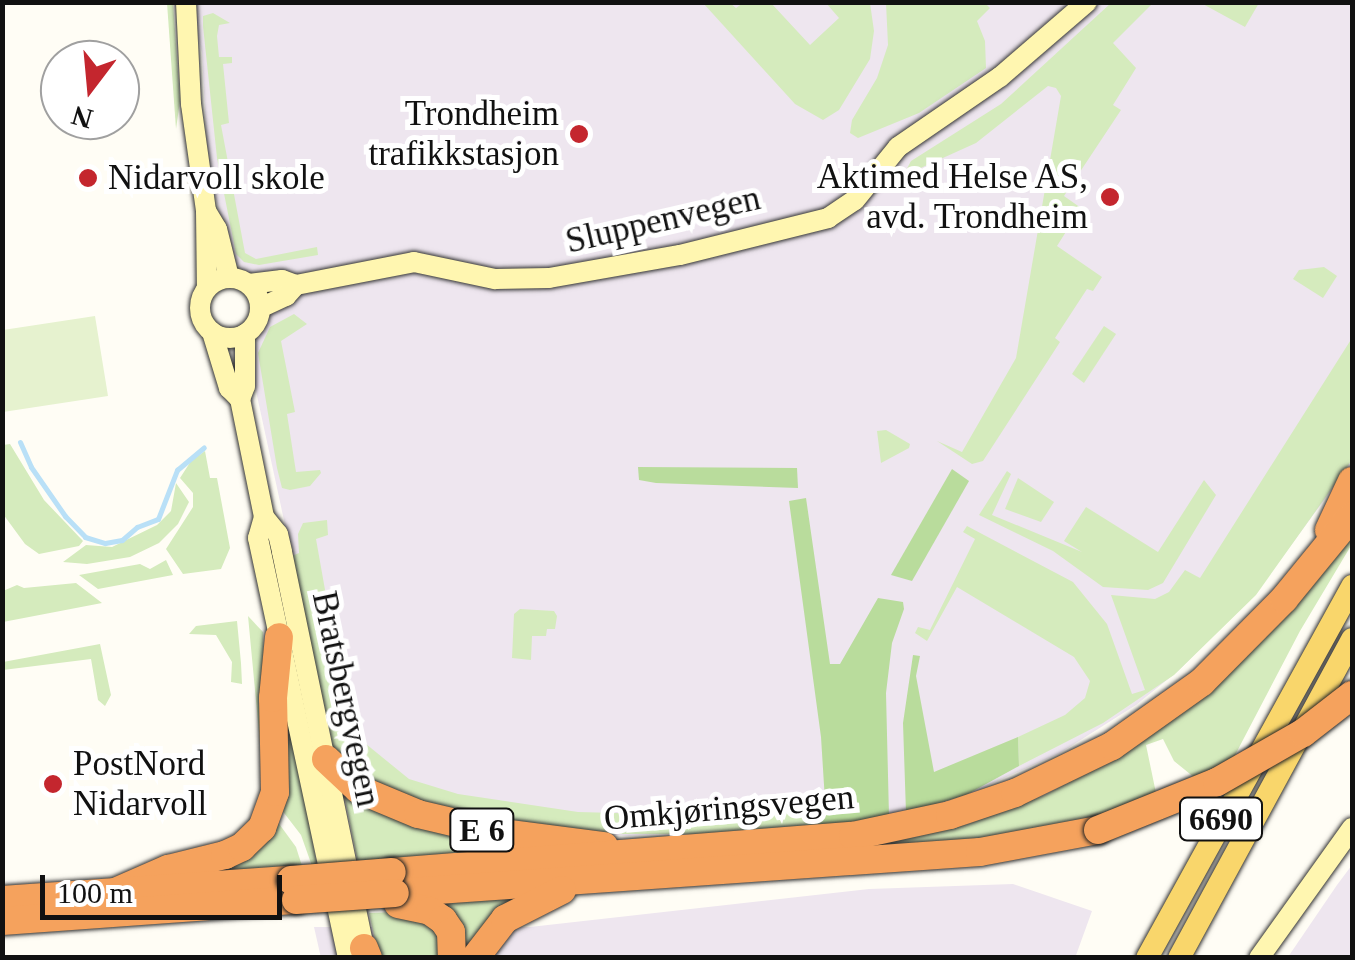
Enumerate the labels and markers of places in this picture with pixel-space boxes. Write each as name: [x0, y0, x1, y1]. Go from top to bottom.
place label: Trondheim trafikkstasjon: [368, 93, 559, 175]
marker: Trondheim trafikkstasjon: [568, 123, 590, 145]
place label: Aktimed Helse AS, avd. Trondheim: [815, 156, 1088, 238]
place label: Nidarvoll skole: [108, 157, 325, 199]
marker: Nidarvoll skole: [77, 167, 99, 189]
marker: Aktimed Helse AS, avd. Trondheim: [1097, 184, 1123, 210]
place label: PostNord Nidarvoll: [73, 743, 207, 825]
marker: PostNord Nidarvoll: [42, 773, 64, 795]

